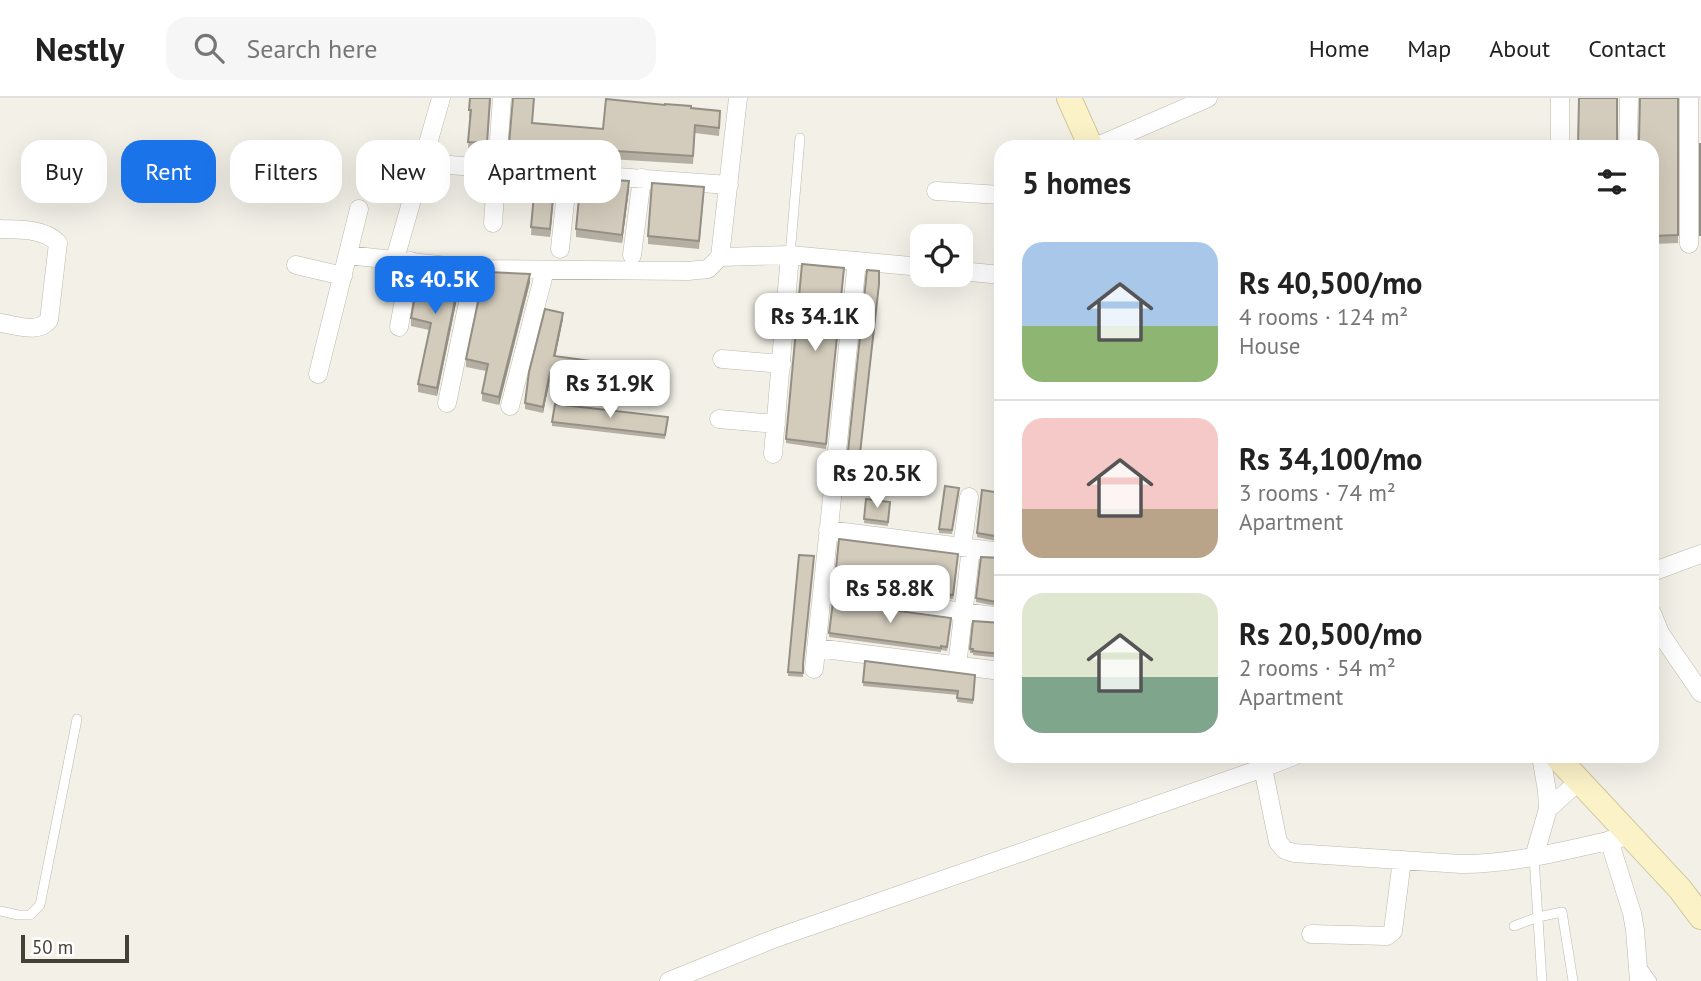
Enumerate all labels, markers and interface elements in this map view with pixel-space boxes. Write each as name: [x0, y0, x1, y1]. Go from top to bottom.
search box: [166, 17, 656, 80]
text: Nestly: [35, 27, 124, 70]
icon: search: [190, 29, 228, 67]
text: Search here: [246, 32, 378, 65]
text: Home: [1309, 33, 1369, 64]
text: Map: [1407, 33, 1451, 64]
text: About: [1489, 33, 1550, 64]
text: Contact: [1588, 33, 1666, 64]
chip: Buy: [21, 140, 107, 203]
chip: Rent: [121, 140, 216, 203]
chip: Filters: [230, 140, 342, 203]
chip: New: [356, 140, 450, 203]
chip: Apartment: [464, 140, 621, 203]
text: 5 homes: [1022, 163, 1131, 202]
icon: filters: [1593, 163, 1631, 201]
map controls: [910, 224, 973, 287]
button: locate: [910, 224, 973, 287]
pin: Rs 40.5K: [363, 256, 507, 316]
text: Rs 40,500/mo: [1239, 263, 1422, 302]
text: Rs 40.5K: [391, 264, 479, 293]
icon: home: [1078, 270, 1162, 354]
pin: Rs 34.1K: [743, 294, 887, 353]
text: Rs 34.1K: [771, 301, 859, 330]
text: 4 rooms · 124 m²: [1239, 302, 1408, 331]
text: House: [1239, 331, 1301, 360]
pin: Rs 31.9K: [538, 360, 682, 420]
text: Rs 31.9K: [566, 368, 654, 397]
text: Rs 34,100/mo: [1239, 439, 1422, 478]
icon: home: [1078, 446, 1162, 530]
pin: Rs 20.5K: [805, 450, 949, 510]
text: Rs 20.5K: [833, 458, 921, 487]
text: 3 rooms · 74 m²: [1239, 478, 1396, 507]
text: Apartment: [1239, 507, 1343, 536]
pin: Rs 58.8K: [818, 566, 962, 625]
text: Rs 58.8K: [846, 573, 934, 602]
text: Rs 20,500/mo: [1239, 614, 1422, 653]
icon: home: [1078, 621, 1162, 705]
text: 2 rooms · 54 m²: [1239, 653, 1396, 682]
text: Apartment: [1239, 682, 1343, 711]
scale bar: [21, 932, 130, 964]
text: 50 m: [32, 935, 73, 959]

